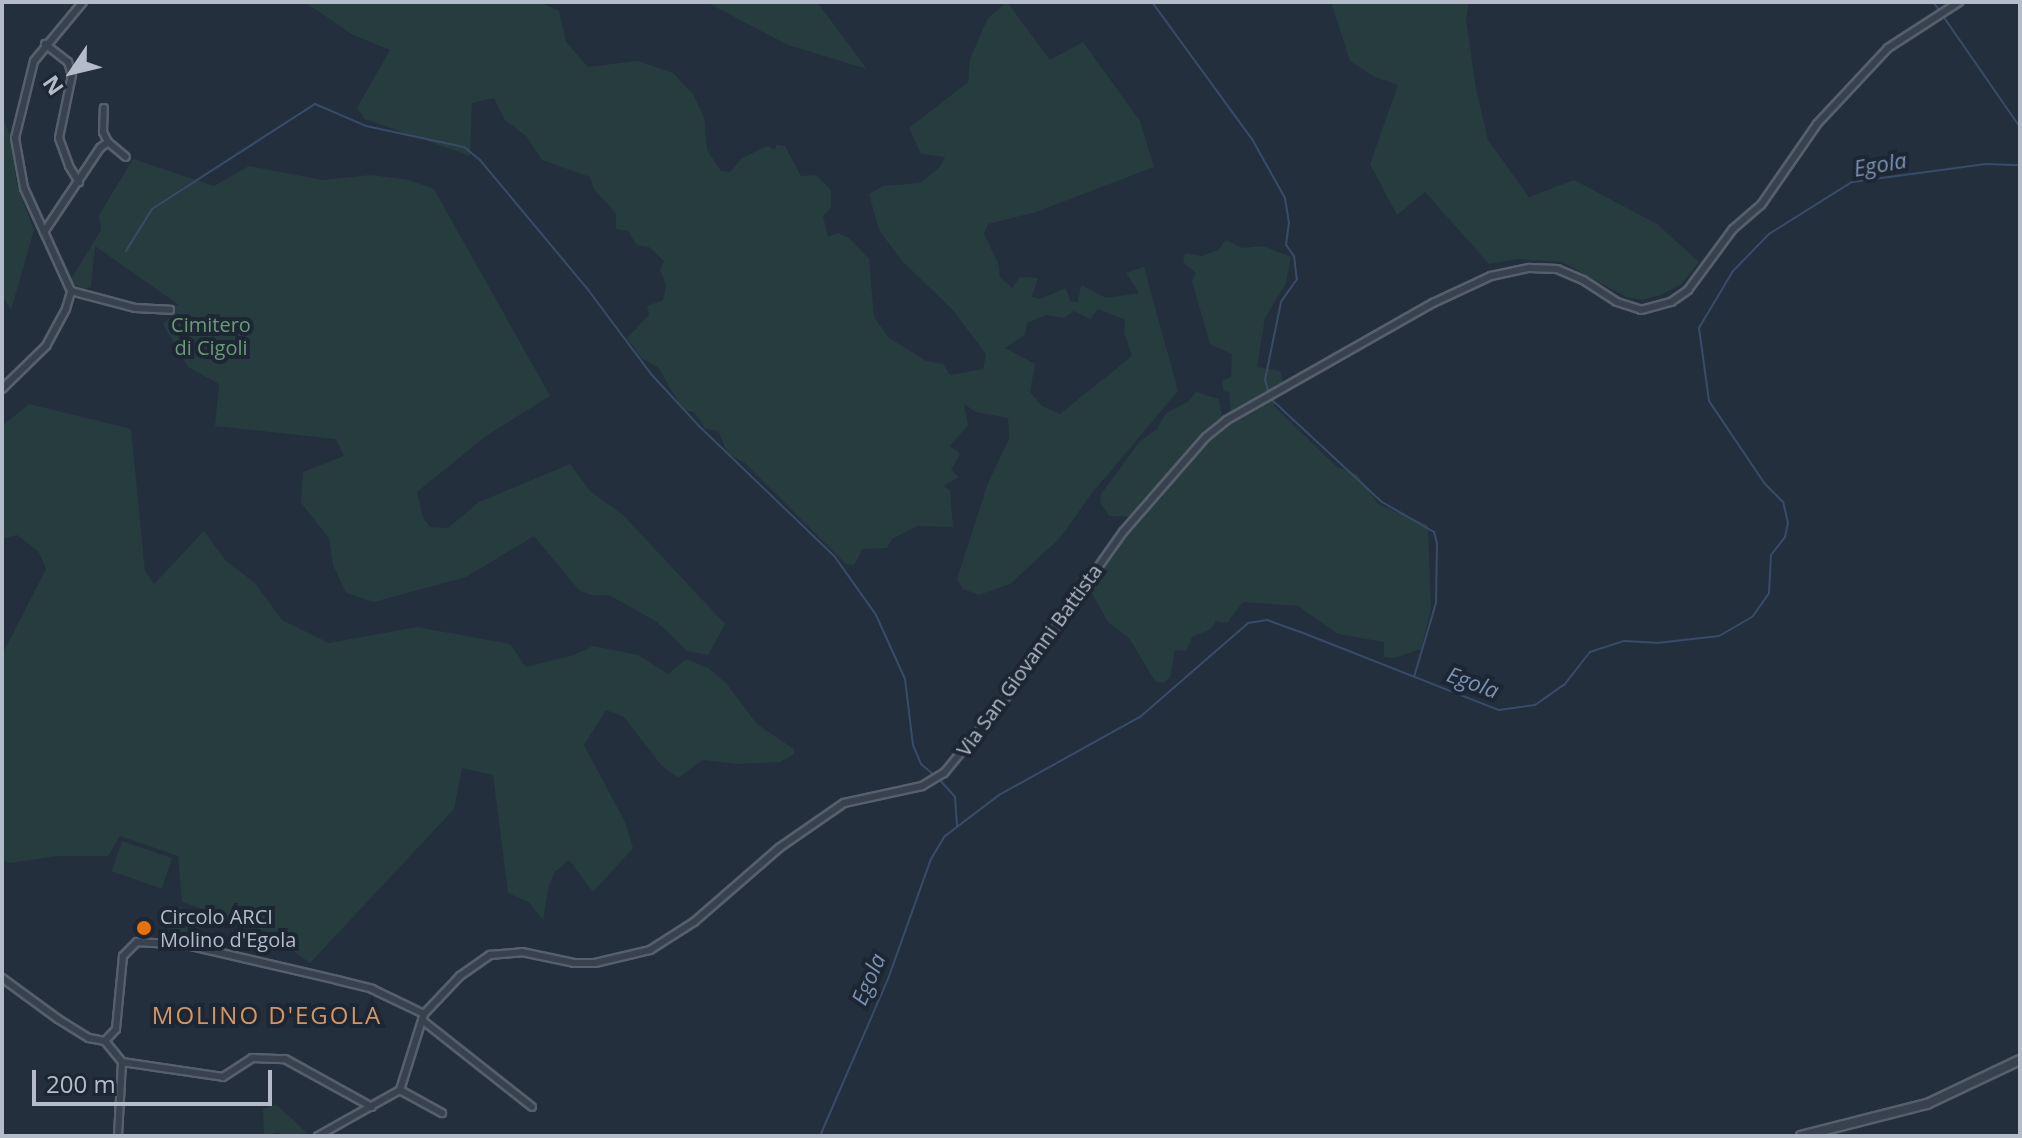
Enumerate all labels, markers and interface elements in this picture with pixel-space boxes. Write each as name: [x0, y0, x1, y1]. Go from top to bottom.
north arrow: [32, 32, 112, 112]
text: N: [35, 70, 70, 102]
water label: Egola: [1852, 146, 1908, 182]
park label: Cimitero di Cigoli: [171, 312, 251, 359]
street label: Via San Giovanni Battista: [951, 559, 1107, 761]
water label: Egola: [1444, 661, 1502, 703]
place label: Circolo ARCI Molino d'Egola: [160, 904, 296, 951]
marker: Circolo ARCI Molino d'Egola: [135, 919, 153, 937]
water label: Egola: [845, 949, 891, 1009]
district label: MOLINO D'EGOLA: [152, 1001, 382, 1029]
scale bar: [36, 1054, 276, 1104]
text: 200 m: [46, 1067, 116, 1100]

